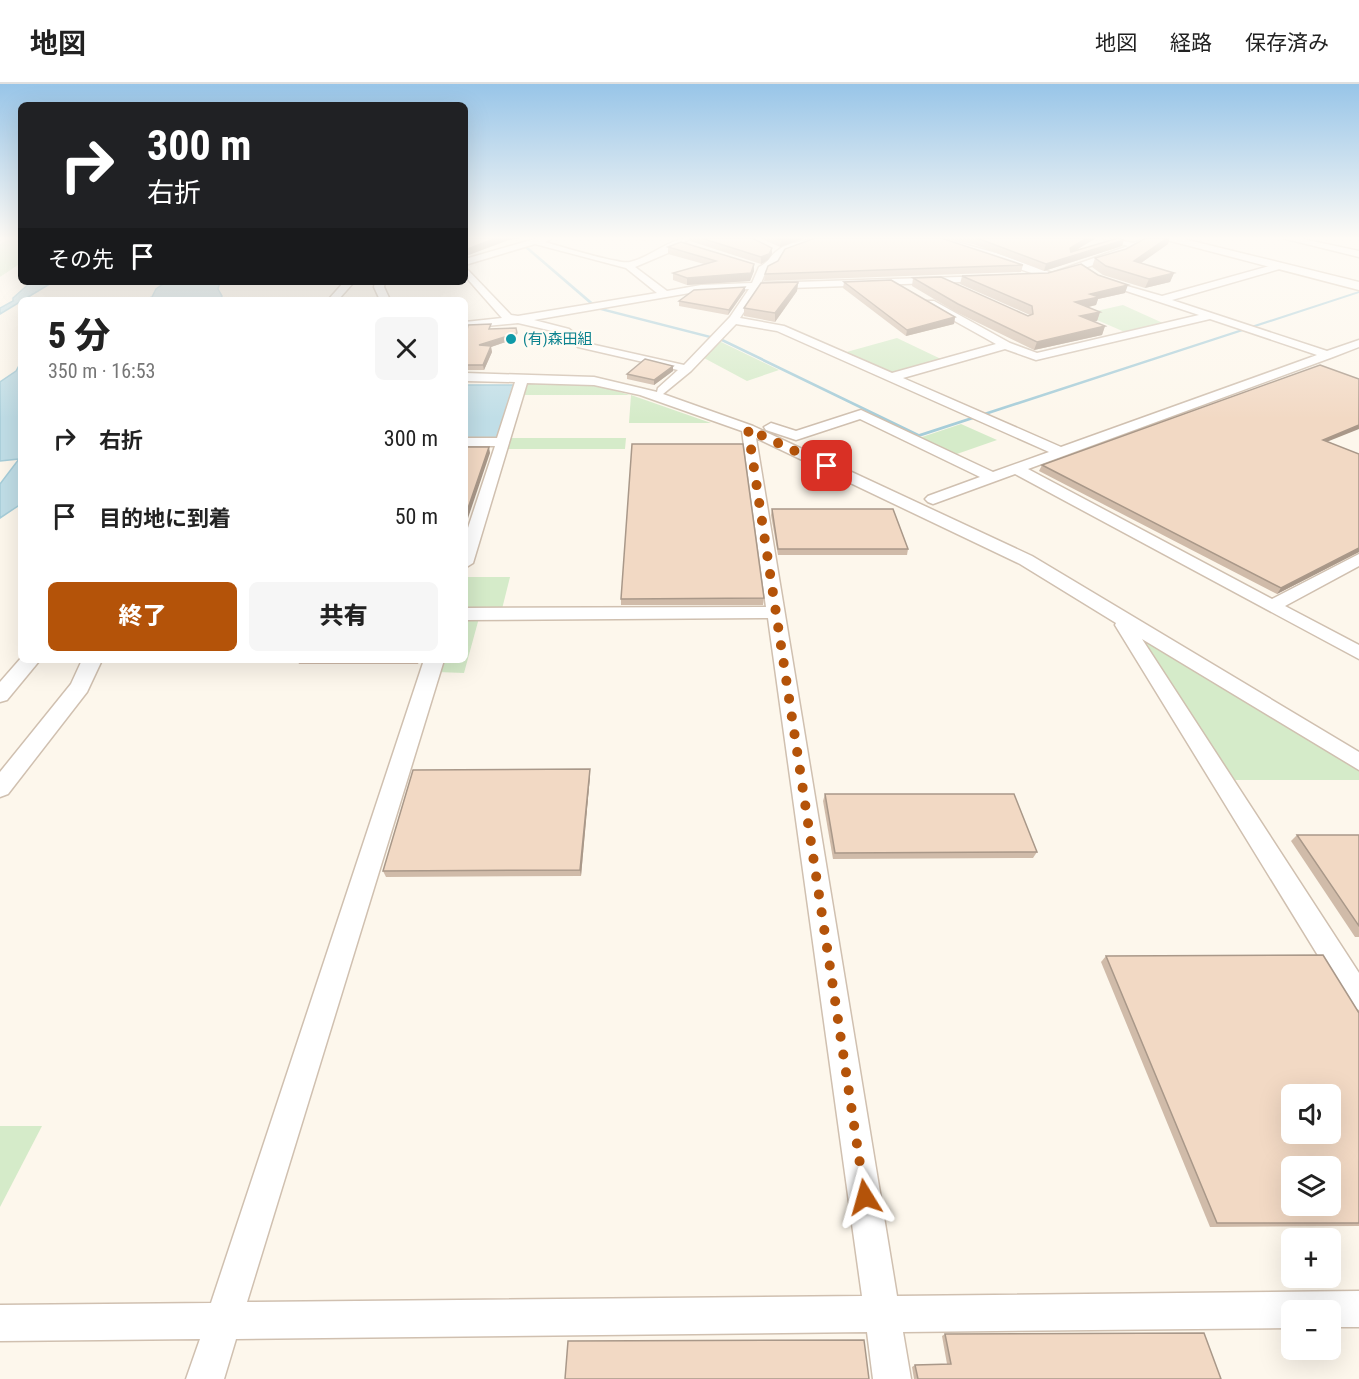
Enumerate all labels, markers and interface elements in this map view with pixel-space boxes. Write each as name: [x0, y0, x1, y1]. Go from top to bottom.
text: 地図: [30, 27, 86, 60]
text: 地図: [1095, 31, 1137, 55]
text: 経路: [1170, 31, 1212, 55]
text: 保存済み: [1245, 31, 1329, 55]
text: 300 m: [147, 121, 252, 170]
icon: right: [48, 126, 126, 204]
text: 右折: [147, 177, 201, 209]
icon: arrive: [126, 240, 159, 273]
text: その先: [48, 247, 114, 272]
text: 5 分: [48, 315, 111, 357]
button: close: [375, 317, 438, 380]
place label: (有)森田組: [523, 330, 593, 348]
marker: (有)森田組: [504, 332, 518, 346]
text: 350 m · 16:53: [48, 359, 155, 383]
icon: right: [48, 422, 81, 455]
text: 300 m: [384, 426, 438, 451]
text: 右折: [99, 428, 143, 453]
pin: [801, 440, 852, 491]
icon: arrive: [810, 449, 843, 482]
icon: arrive: [48, 500, 81, 533]
text: 50 m: [395, 504, 438, 529]
text: 目的地に到着: [99, 506, 231, 531]
button: 終了: [48, 582, 237, 651]
button: 共有: [249, 582, 438, 651]
map controls: [1281, 1084, 1341, 1360]
button: sound: [1281, 1084, 1341, 1144]
button: layers: [1281, 1156, 1341, 1216]
position arrow: [833, 1165, 897, 1229]
button: +: [1281, 1228, 1341, 1288]
button: −: [1281, 1300, 1341, 1360]

